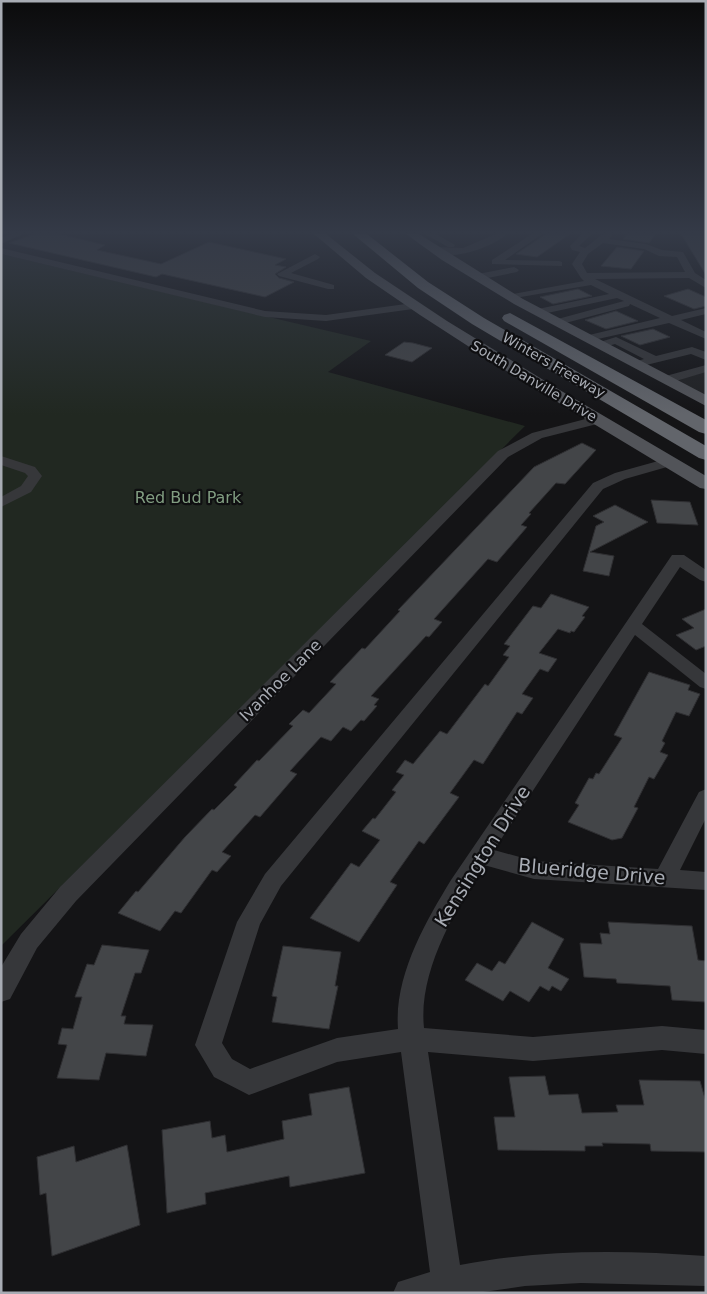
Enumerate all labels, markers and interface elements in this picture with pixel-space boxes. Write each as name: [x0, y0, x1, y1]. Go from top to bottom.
street label: Winters Freeway: [500, 329, 608, 401]
street label: South Danville Drive: [468, 337, 600, 425]
park label: Red Bud Park: [135, 488, 242, 507]
street label: Ivanhoe Lane: [236, 636, 325, 725]
street label: Kensington Drive: [430, 781, 534, 931]
street label: Blueridge Drive: [518, 854, 666, 888]

